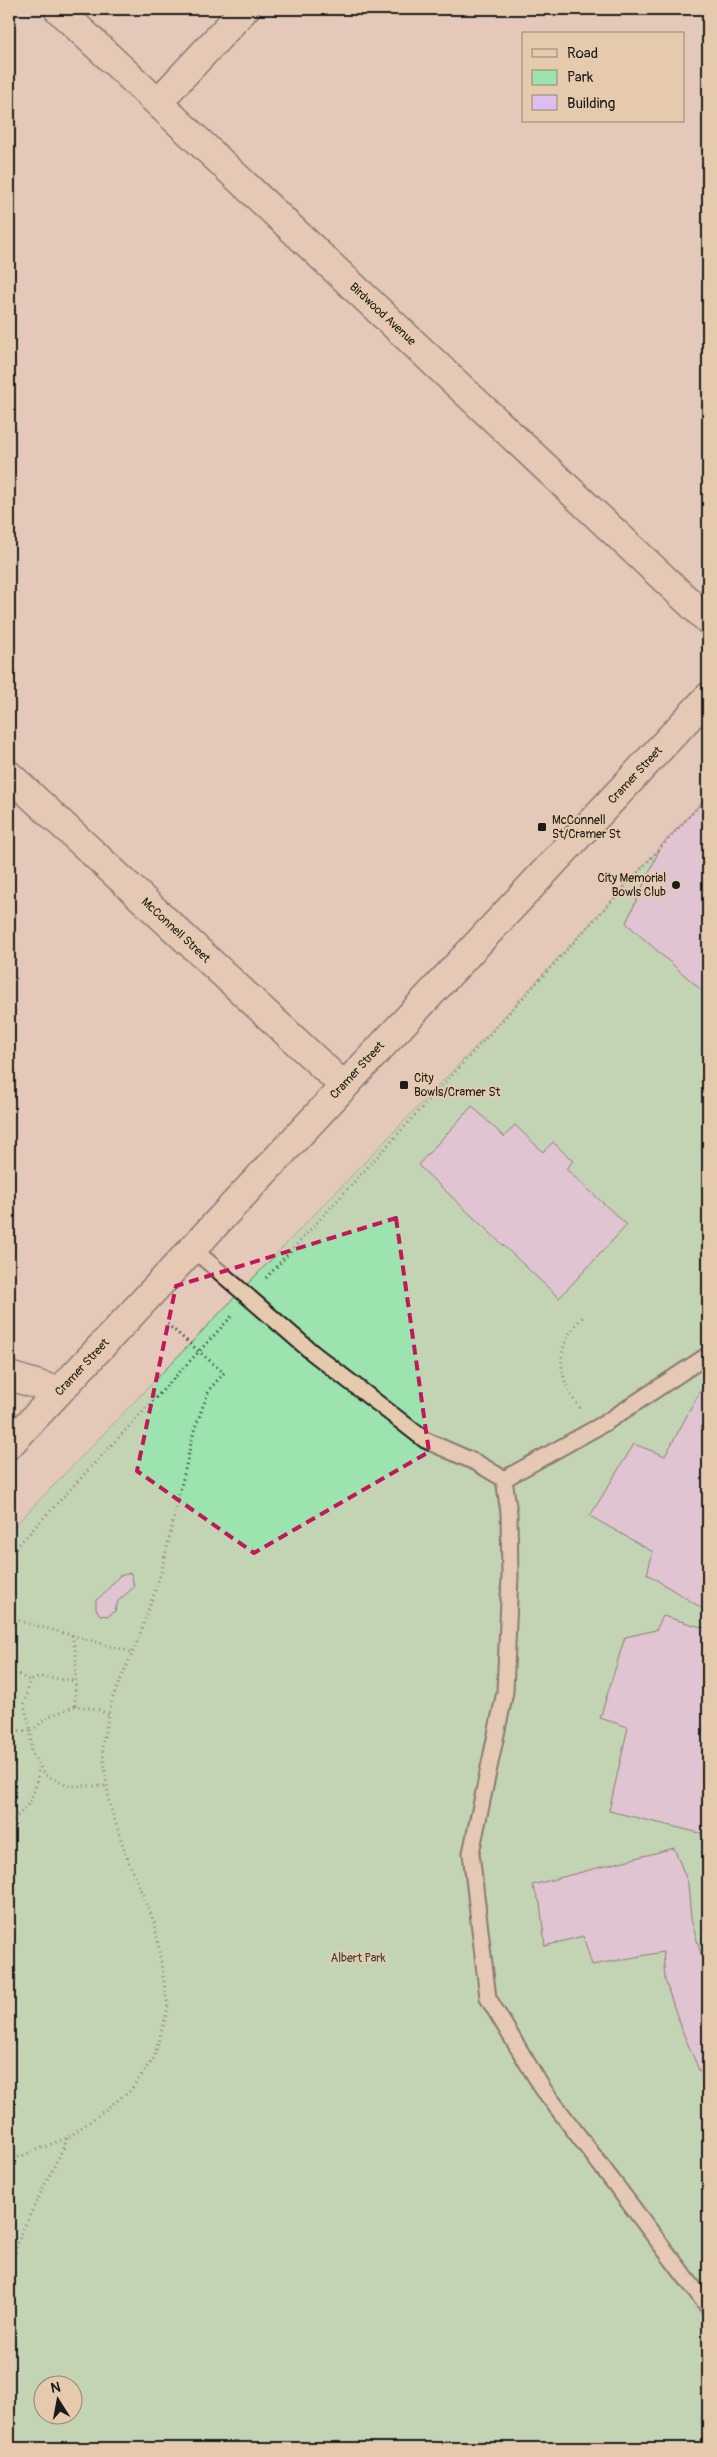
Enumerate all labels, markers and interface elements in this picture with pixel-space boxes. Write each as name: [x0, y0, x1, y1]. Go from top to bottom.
legend: [522, 32, 684, 122]
text: Road: [567, 44, 598, 63]
text: Park: [567, 68, 594, 87]
text: Building: [567, 94, 615, 113]
street label: Birdwood Avenue: [346, 280, 419, 349]
street label: Cramer Street: [605, 743, 666, 807]
place label: McConnell St/Cramer St: [552, 813, 621, 842]
marker: McConnell St/Cramer St: [536, 821, 548, 833]
place label: City Memorial Bowls Club: [598, 871, 666, 900]
marker: City Memorial Bowls Club: [670, 879, 682, 891]
street label: McConnell Street: [138, 895, 213, 966]
street label: Cramer Street: [327, 1038, 388, 1102]
place label: City Bowls/Cramer St: [414, 1071, 500, 1100]
marker: City Bowls/Cramer St: [398, 1079, 410, 1091]
street label: Cramer Street: [52, 1335, 113, 1399]
park label: Albert Park: [330, 1951, 386, 1966]
north arrow: [32, 2374, 82, 2424]
text: N: [49, 2378, 62, 2397]

